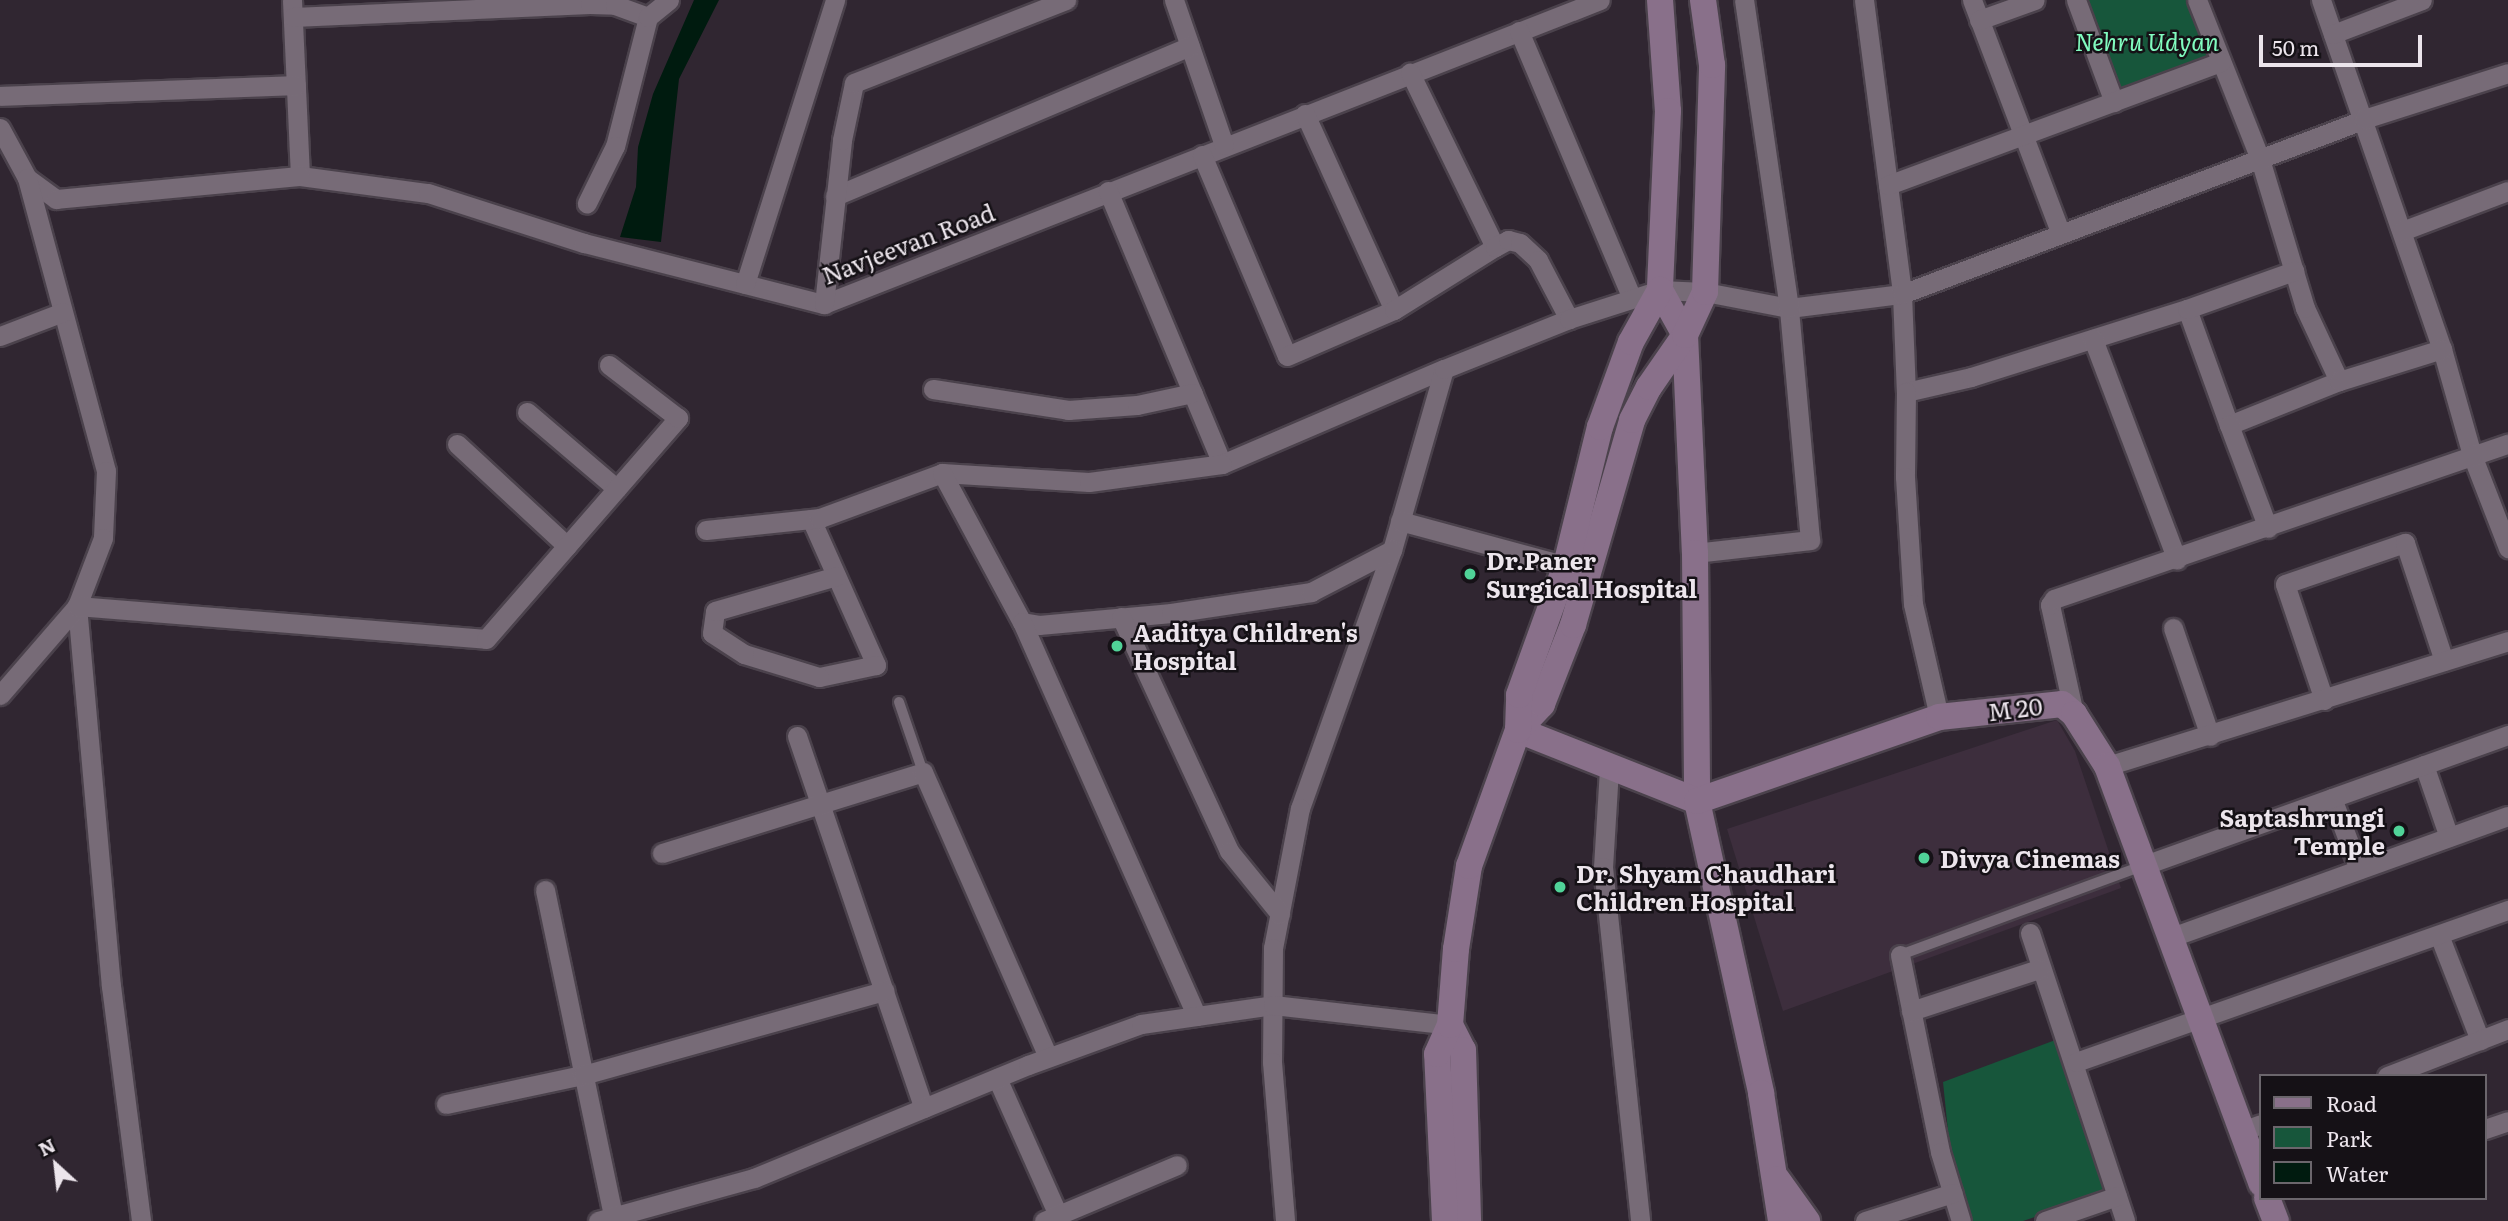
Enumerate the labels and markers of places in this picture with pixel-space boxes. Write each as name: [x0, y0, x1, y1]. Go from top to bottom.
place label: Dr.Paner Surgical Hospital: [1486, 546, 1697, 602]
marker: Dr.Paner Surgical Hospital: [1460, 564, 1480, 584]
place label: Aaditya Children's Hospital: [1133, 618, 1358, 674]
marker: Aaditya Children's Hospital: [1107, 636, 1127, 656]
place label: Saptashrungi Temple: [2220, 803, 2385, 859]
marker: Saptashrungi Temple: [2391, 823, 2407, 839]
place label: Divya Cinemas: [1940, 844, 2120, 872]
marker: Divya Cinemas: [1914, 848, 1934, 868]
place label: Dr. Shyam Chaudhari Children Hospital: [1576, 859, 1836, 915]
marker: Dr. Shyam Chaudhari Children Hospital: [1550, 877, 1570, 897]

